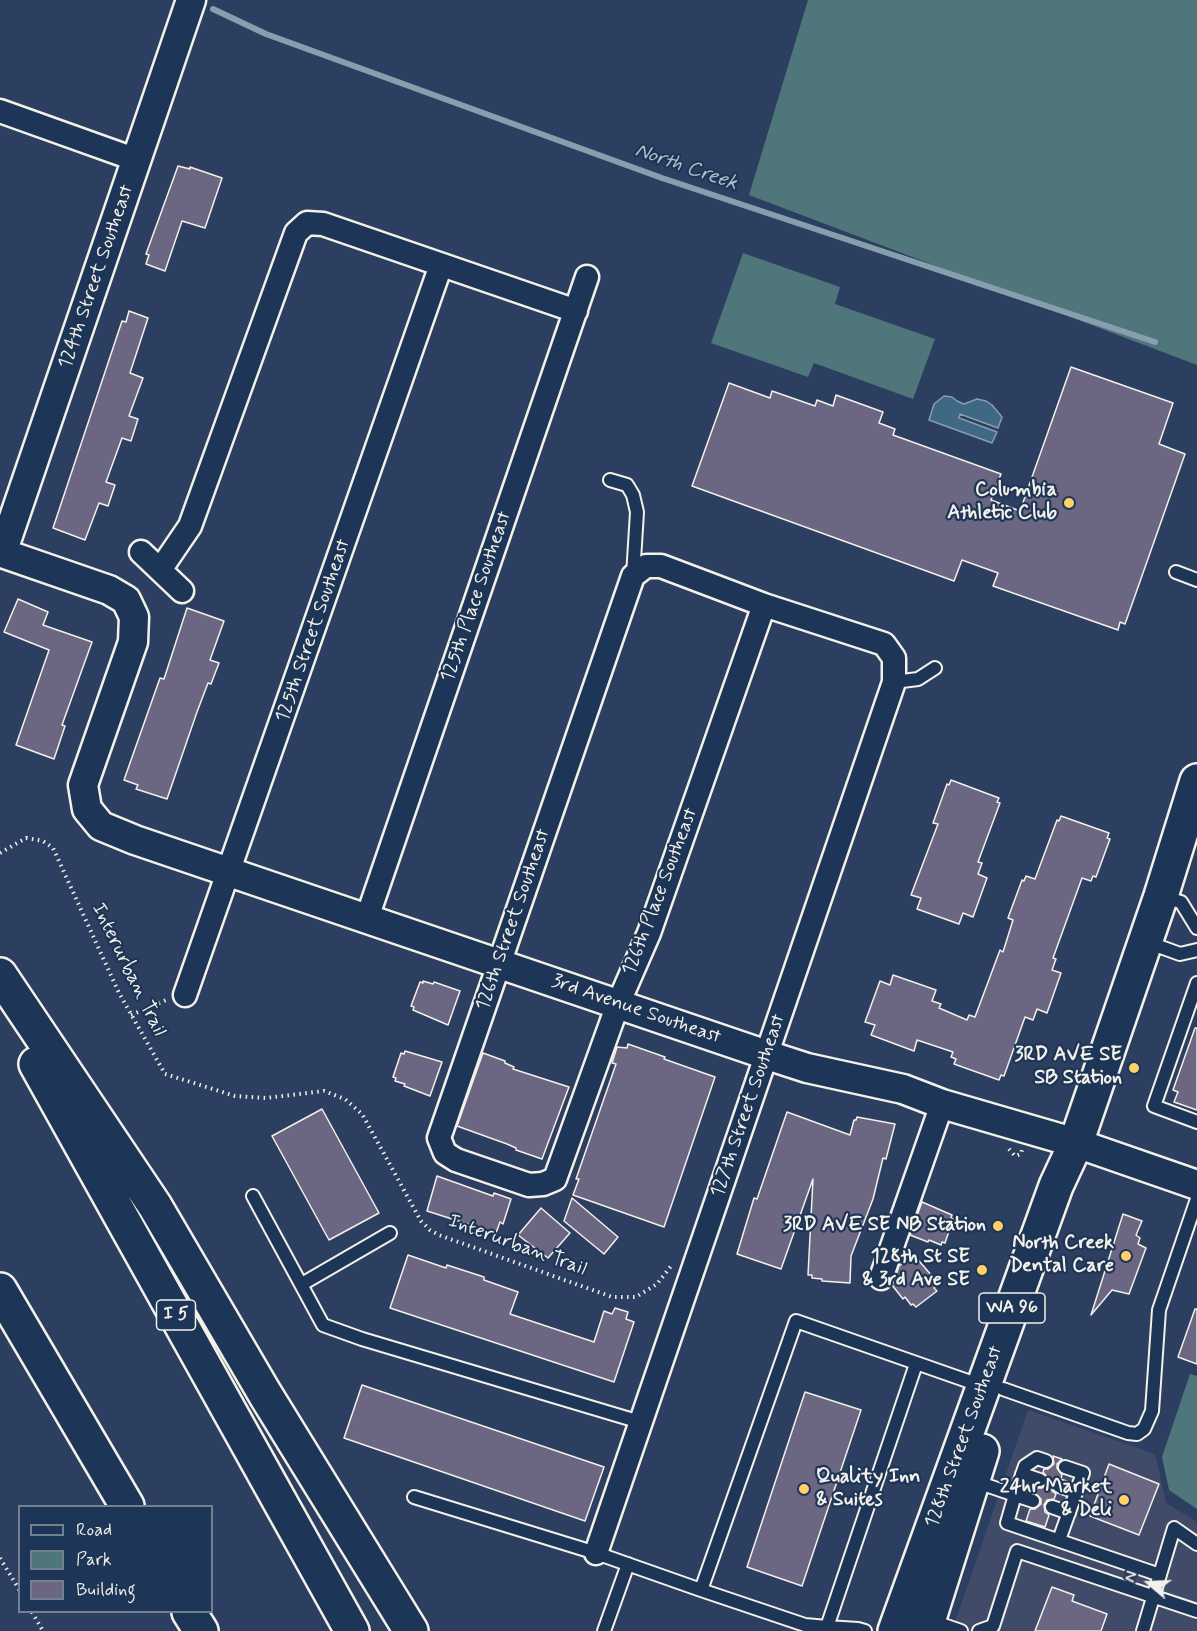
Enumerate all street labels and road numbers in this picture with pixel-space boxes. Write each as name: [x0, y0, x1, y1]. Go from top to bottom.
street label: 124th Street Southeast: [54, 182, 140, 372]
street label: 125th Place Southeast: [436, 508, 518, 686]
street label: 125th Street Southeast: [271, 536, 357, 726]
street label: 126th Place Southeast: [618, 805, 704, 979]
street label: 126th Street Southeast: [472, 826, 556, 1014]
street label: Interurban Trail: [85, 899, 171, 1041]
street label: 3rd Avenue Southeast: [548, 970, 724, 1050]
street label: 127th Street Southeast: [706, 1011, 792, 1201]
street label: Interurban Trail: [445, 1210, 589, 1282]
road number: WA 96: [979, 1293, 1045, 1323]
road number: I 5: [156, 1300, 195, 1330]
street label: 128th Street Southeast: [921, 1343, 1009, 1531]

